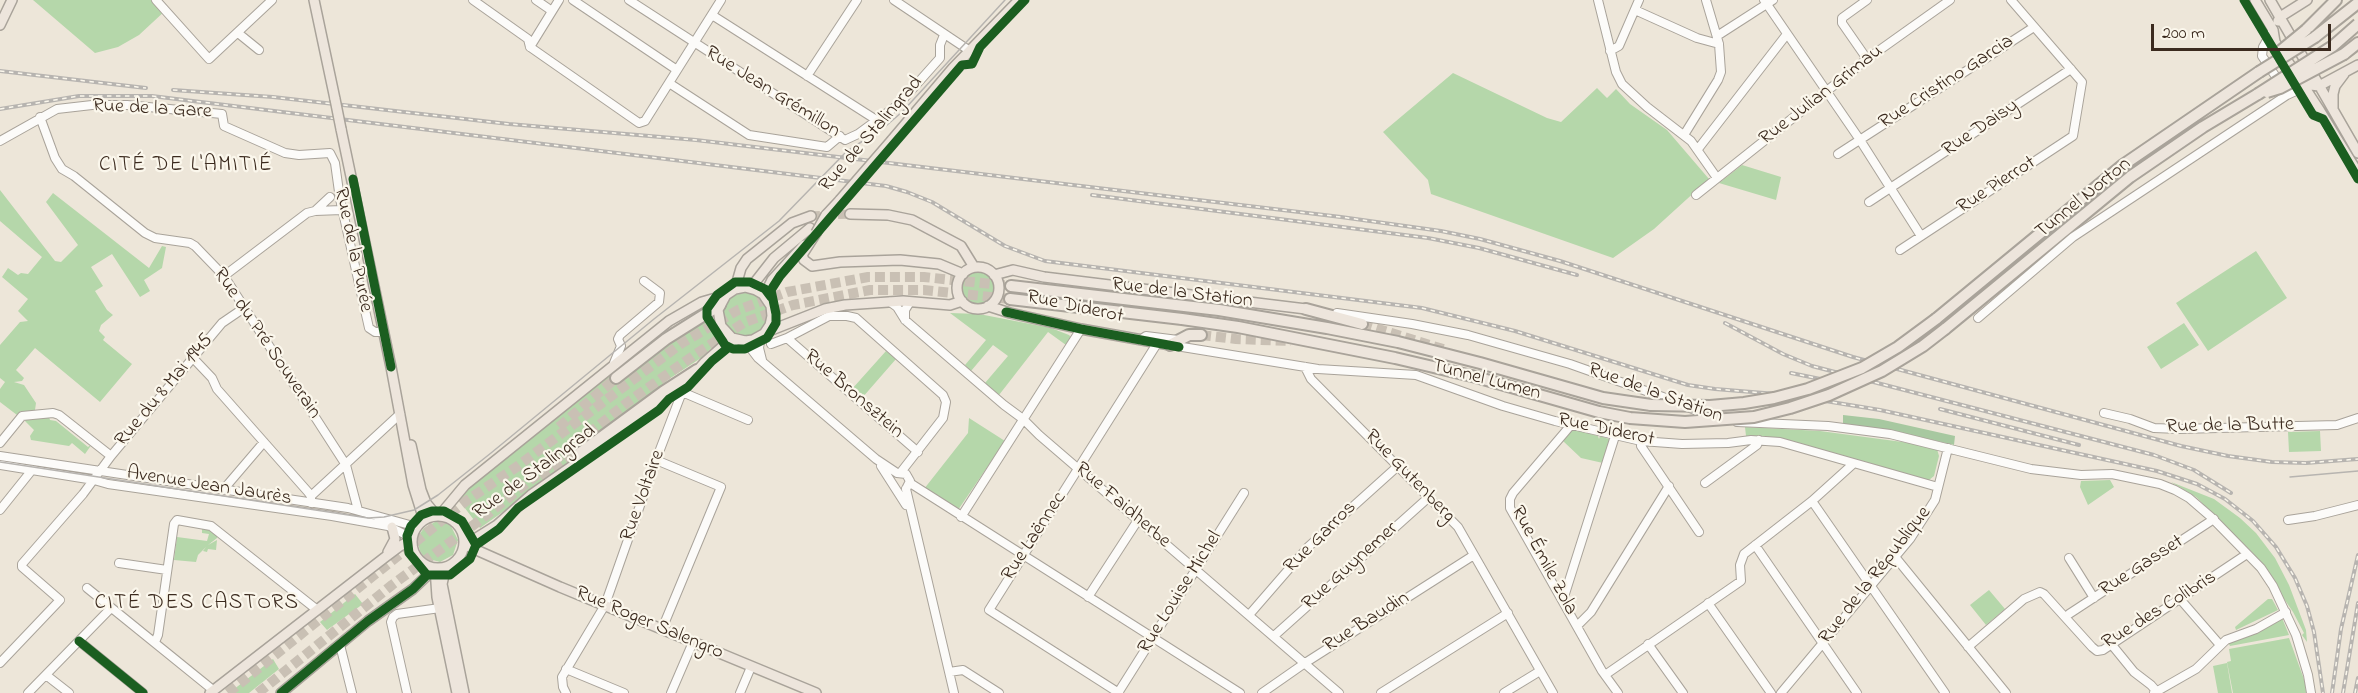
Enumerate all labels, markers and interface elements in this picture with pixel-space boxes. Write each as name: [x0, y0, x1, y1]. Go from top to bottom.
scale bar: [2154, 12, 2334, 50]
text: 200 m: [2162, 21, 2205, 47]
street label: Rue Cristino Garcia: [1875, 31, 2019, 135]
street label: Rue Julian Grimau: [1755, 40, 1889, 152]
street label: Rue Jean Grémillon: [700, 42, 844, 144]
street label: Rue de Stalingrad: [815, 72, 929, 198]
street label: Rue de la Gare: [92, 95, 212, 125]
street label: Rue Daisy: [1938, 95, 2024, 163]
street label: Rue Pierrot: [1953, 152, 2041, 220]
street label: Tunnel Norton: [2031, 153, 2137, 245]
district label: CITÉ DE L'AMITIÉ: [99, 154, 273, 180]
street label: Rue de la Purée: [327, 186, 377, 314]
street label: Rue du Pré Souverain: [207, 264, 325, 424]
street label: Rue de la Station: [1110, 273, 1254, 315]
street label: Rue Diderot: [1024, 286, 1126, 330]
street label: Rue du 8 Mai 1945: [111, 330, 219, 452]
street label: Rue Bronsztein: [798, 345, 908, 445]
street label: Tunnel Lumen: [1429, 355, 1543, 407]
street label: Rue de la Station: [1584, 358, 1726, 430]
street label: Rue Diderot: [1555, 409, 1657, 453]
street label: Rue de la Butte: [2166, 414, 2294, 440]
street label: Rue de Stalingrad: [469, 420, 601, 526]
street label: Rue Gutenberg: [1358, 425, 1460, 529]
street label: Rue Voltaire: [616, 447, 672, 545]
street label: Rue Faidherbe: [1069, 458, 1175, 554]
street label: Avenue Jean Jaurès: [125, 462, 293, 512]
street label: Rue Laënnec: [997, 488, 1073, 586]
street label: Rue Garros: [1280, 497, 1362, 579]
street label: Rue Émile Zola: [1504, 502, 1582, 620]
street label: Rue de la République: [1815, 502, 1937, 650]
street label: Rue Guynemer: [1298, 518, 1404, 616]
street label: Rue Louise Michel: [1134, 527, 1228, 659]
street label: Rue Gasset: [2095, 531, 2189, 603]
street label: Rue des Colibris: [2098, 566, 2222, 656]
street label: Rue Roger Salengro: [571, 582, 727, 666]
street label: Rue Baudin: [1320, 587, 1414, 659]
district label: CITÉ DES CASTORS: [95, 592, 299, 618]

